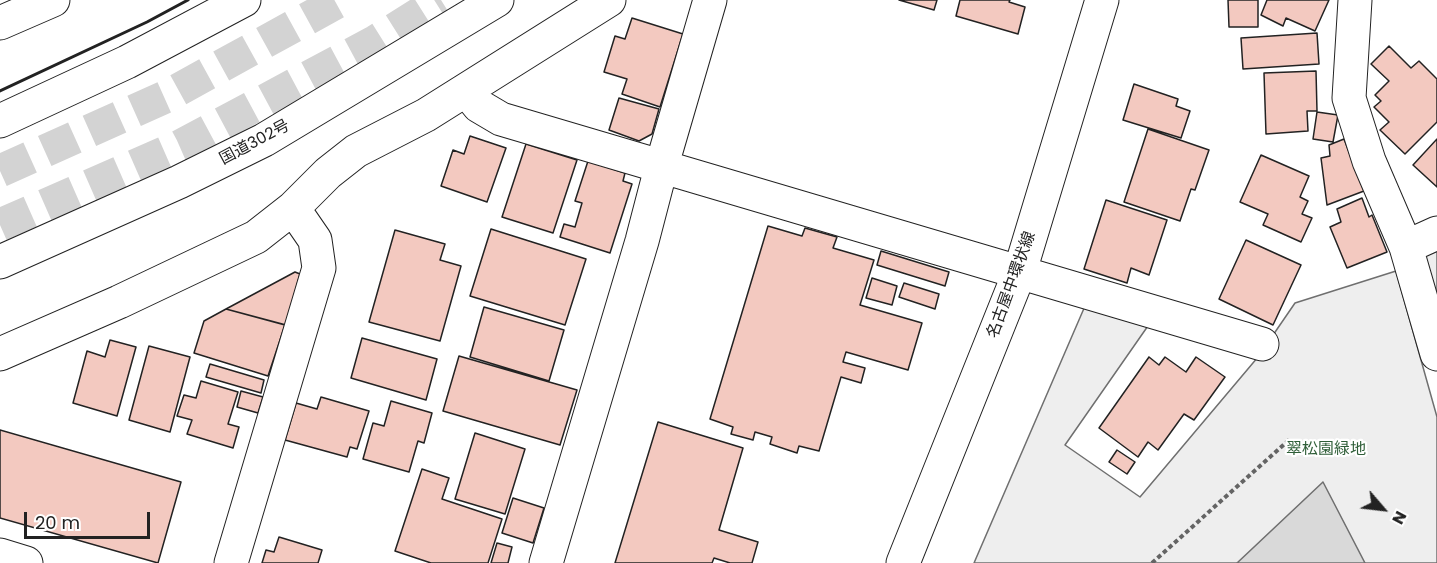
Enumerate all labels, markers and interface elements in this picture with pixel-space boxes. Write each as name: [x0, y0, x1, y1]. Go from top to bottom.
street label: 国道302号: [217, 117, 293, 169]
street label: 名古屋中環状線: [984, 229, 1040, 341]
park label: 翠松園緑地: [1286, 440, 1366, 460]
north arrow: [1353, 479, 1413, 539]
scale bar: [27, 500, 153, 538]
text: N: [1386, 507, 1412, 528]
text: 20 m: [35, 510, 80, 535]

